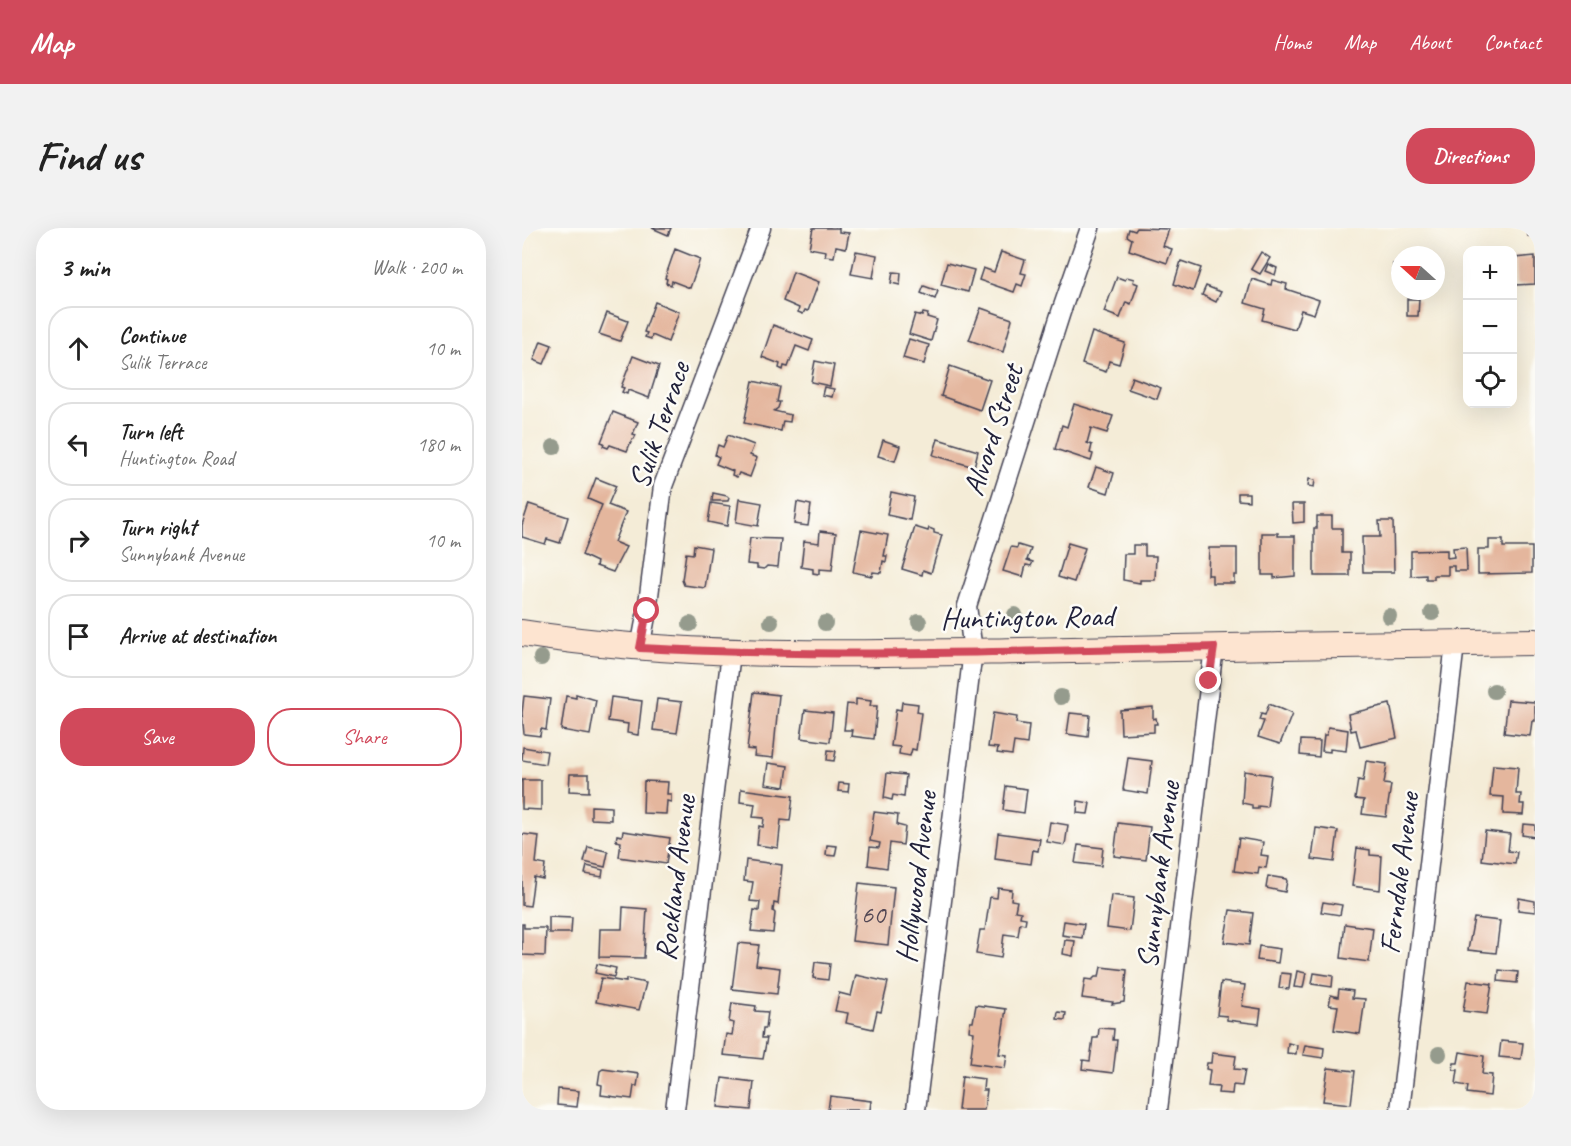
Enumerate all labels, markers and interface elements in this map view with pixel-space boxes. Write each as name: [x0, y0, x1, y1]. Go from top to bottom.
text: Map: [30, 25, 73, 60]
text: Home: [1273, 29, 1311, 55]
text: Map: [1344, 29, 1376, 55]
text: About: [1409, 29, 1451, 55]
text: Contact: [1484, 29, 1541, 55]
button: Directions: [1406, 128, 1535, 184]
text: Find us: [36, 130, 141, 183]
north arrow: [1391, 246, 1445, 300]
map controls: [1463, 246, 1517, 408]
button: +: [1463, 246, 1517, 300]
text: 3 min: [60, 251, 110, 284]
text: Walk · 200 m: [372, 255, 462, 280]
button: −: [1463, 300, 1517, 354]
text: Continue: [119, 322, 185, 350]
icon: ahead: [62, 332, 95, 365]
text: 10 m: [426, 336, 460, 361]
text: Sulik Terrace: [119, 350, 206, 375]
button: locate: [1463, 354, 1517, 408]
street label: Sulik Terrace: [620, 355, 699, 493]
street label: Alvord Street: [954, 357, 1033, 500]
text: Turn left: [119, 418, 183, 446]
icon: left: [62, 428, 95, 461]
text: 180 m: [417, 432, 460, 457]
text: Huntington Road: [119, 446, 234, 471]
text: Turn right: [119, 514, 196, 542]
icon: right: [62, 524, 95, 557]
text: 10 m: [426, 528, 460, 553]
text: Sunnybank Avenue: [119, 542, 244, 567]
street label: Huntington Road: [940, 596, 1118, 638]
route start: [633, 597, 659, 623]
icon: arrive: [62, 620, 95, 653]
text: Arrive at destination: [119, 622, 276, 650]
route end: [1195, 667, 1221, 693]
button: Save: [60, 708, 255, 766]
button: Share: [267, 708, 462, 766]
street label: Sunnybank Avenue: [1128, 777, 1189, 971]
street label: Hollywood Avenue: [887, 787, 946, 965]
street label: Ferndale Avenue: [1370, 788, 1428, 956]
street label: Rockland Avenue: [646, 791, 704, 963]
house number: 60: [861, 897, 887, 931]

